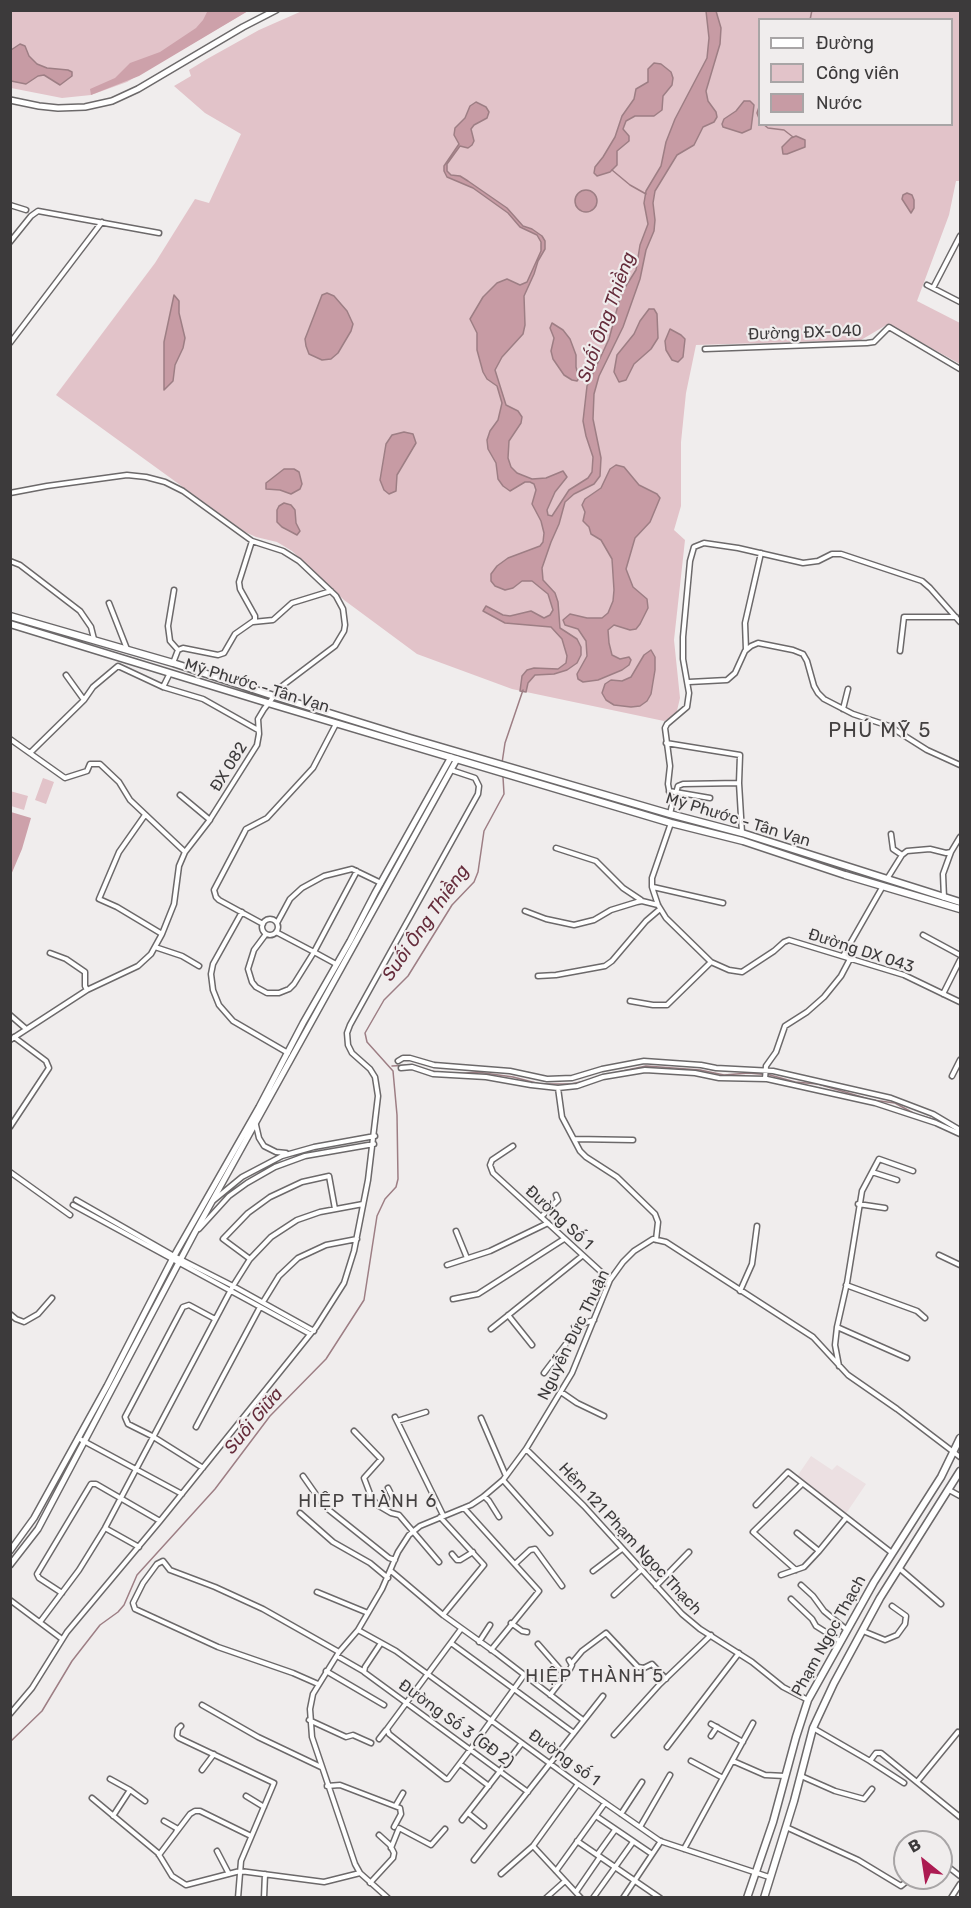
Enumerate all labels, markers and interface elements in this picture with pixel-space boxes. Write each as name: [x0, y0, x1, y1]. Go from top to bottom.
legend: [758, 18, 953, 126]
text: Đường: [816, 32, 874, 54]
text: Công viên: [816, 62, 899, 84]
text: Nước: [816, 92, 862, 114]
water label: Suối Ông Thiềng: [574, 249, 640, 385]
street label: Đường ĐX-040: [748, 321, 862, 345]
street label: Mỹ Phước - Tân Vạn: [182, 655, 332, 717]
district label: PHÚ MỸ 5: [828, 719, 932, 743]
street label: ĐX 082: [206, 739, 252, 795]
street label: Mỹ Phước - Tân Vạn: [663, 789, 813, 851]
water label: Suối Ông Thiềng: [378, 861, 474, 985]
street label: Đường DX 043: [806, 925, 916, 977]
street label: Đường Số 1: [521, 1182, 597, 1254]
street label: Nguyễn Đức Thuận: [534, 1267, 614, 1403]
water label: Suối Giữa: [220, 1384, 288, 1458]
street label: Hẻm 121 Phạm Ngọc Thạch: [554, 1459, 706, 1619]
district label: HIỆP THÀNH 6: [298, 1491, 438, 1513]
street label: Phạm Ngọc Thạch: [788, 1572, 870, 1700]
district label: HIỆP THÀNH 5: [525, 1666, 665, 1688]
street label: Đường Số 3 (GĐ 2): [395, 1676, 517, 1772]
street label: Đường số 1: [525, 1726, 603, 1790]
north arrow: [893, 1830, 953, 1890]
text: B: [905, 1835, 924, 1857]

